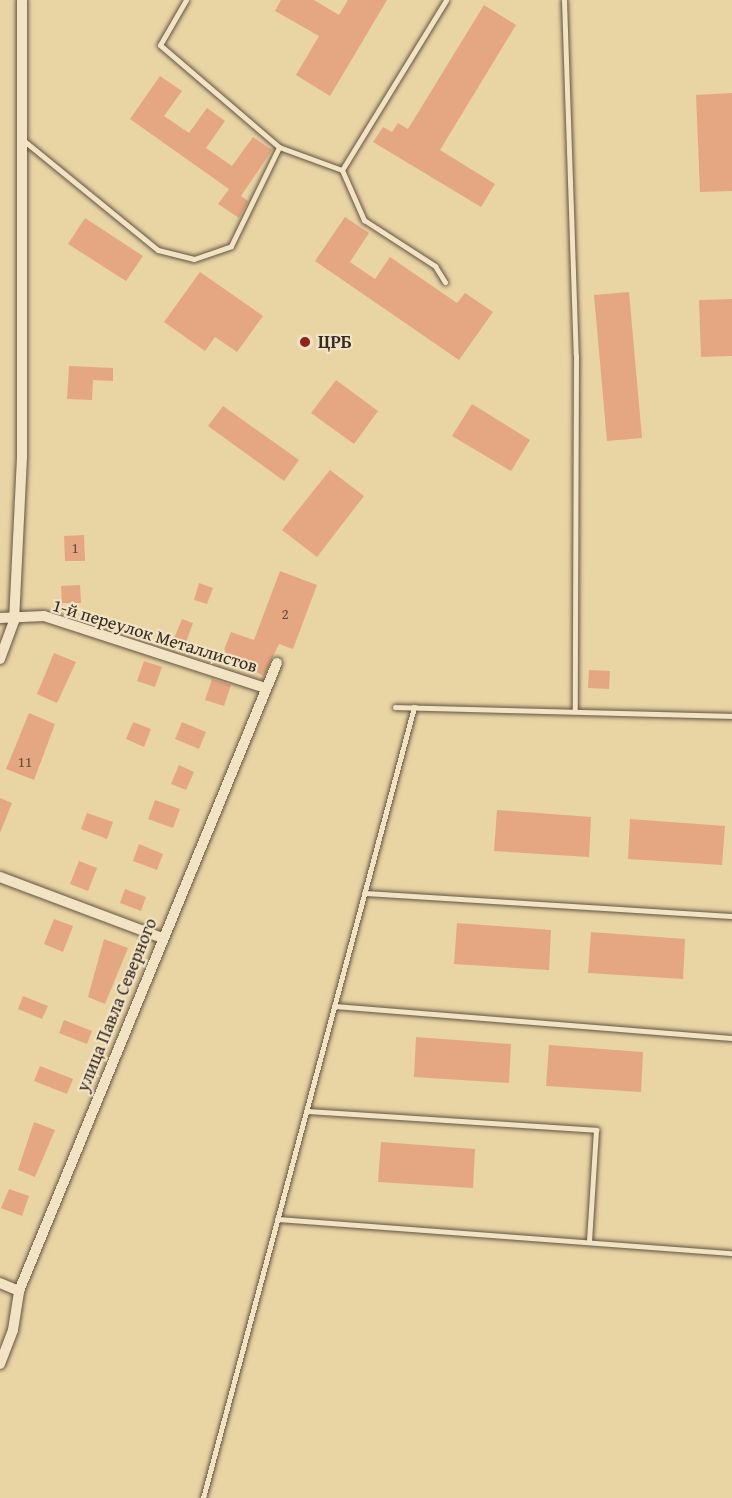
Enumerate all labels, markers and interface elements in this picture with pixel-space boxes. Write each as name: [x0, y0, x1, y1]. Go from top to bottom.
place label: ЦРБ: [318, 331, 352, 353]
marker: ЦРБ: [296, 333, 314, 351]
house number: 1: [71, 539, 79, 557]
street label: 1-й переулок Металлистов: [50, 595, 260, 677]
house number: 2: [281, 605, 289, 623]
house number: 11: [18, 753, 32, 771]
street label: улица Павла Северного: [72, 915, 162, 1095]

